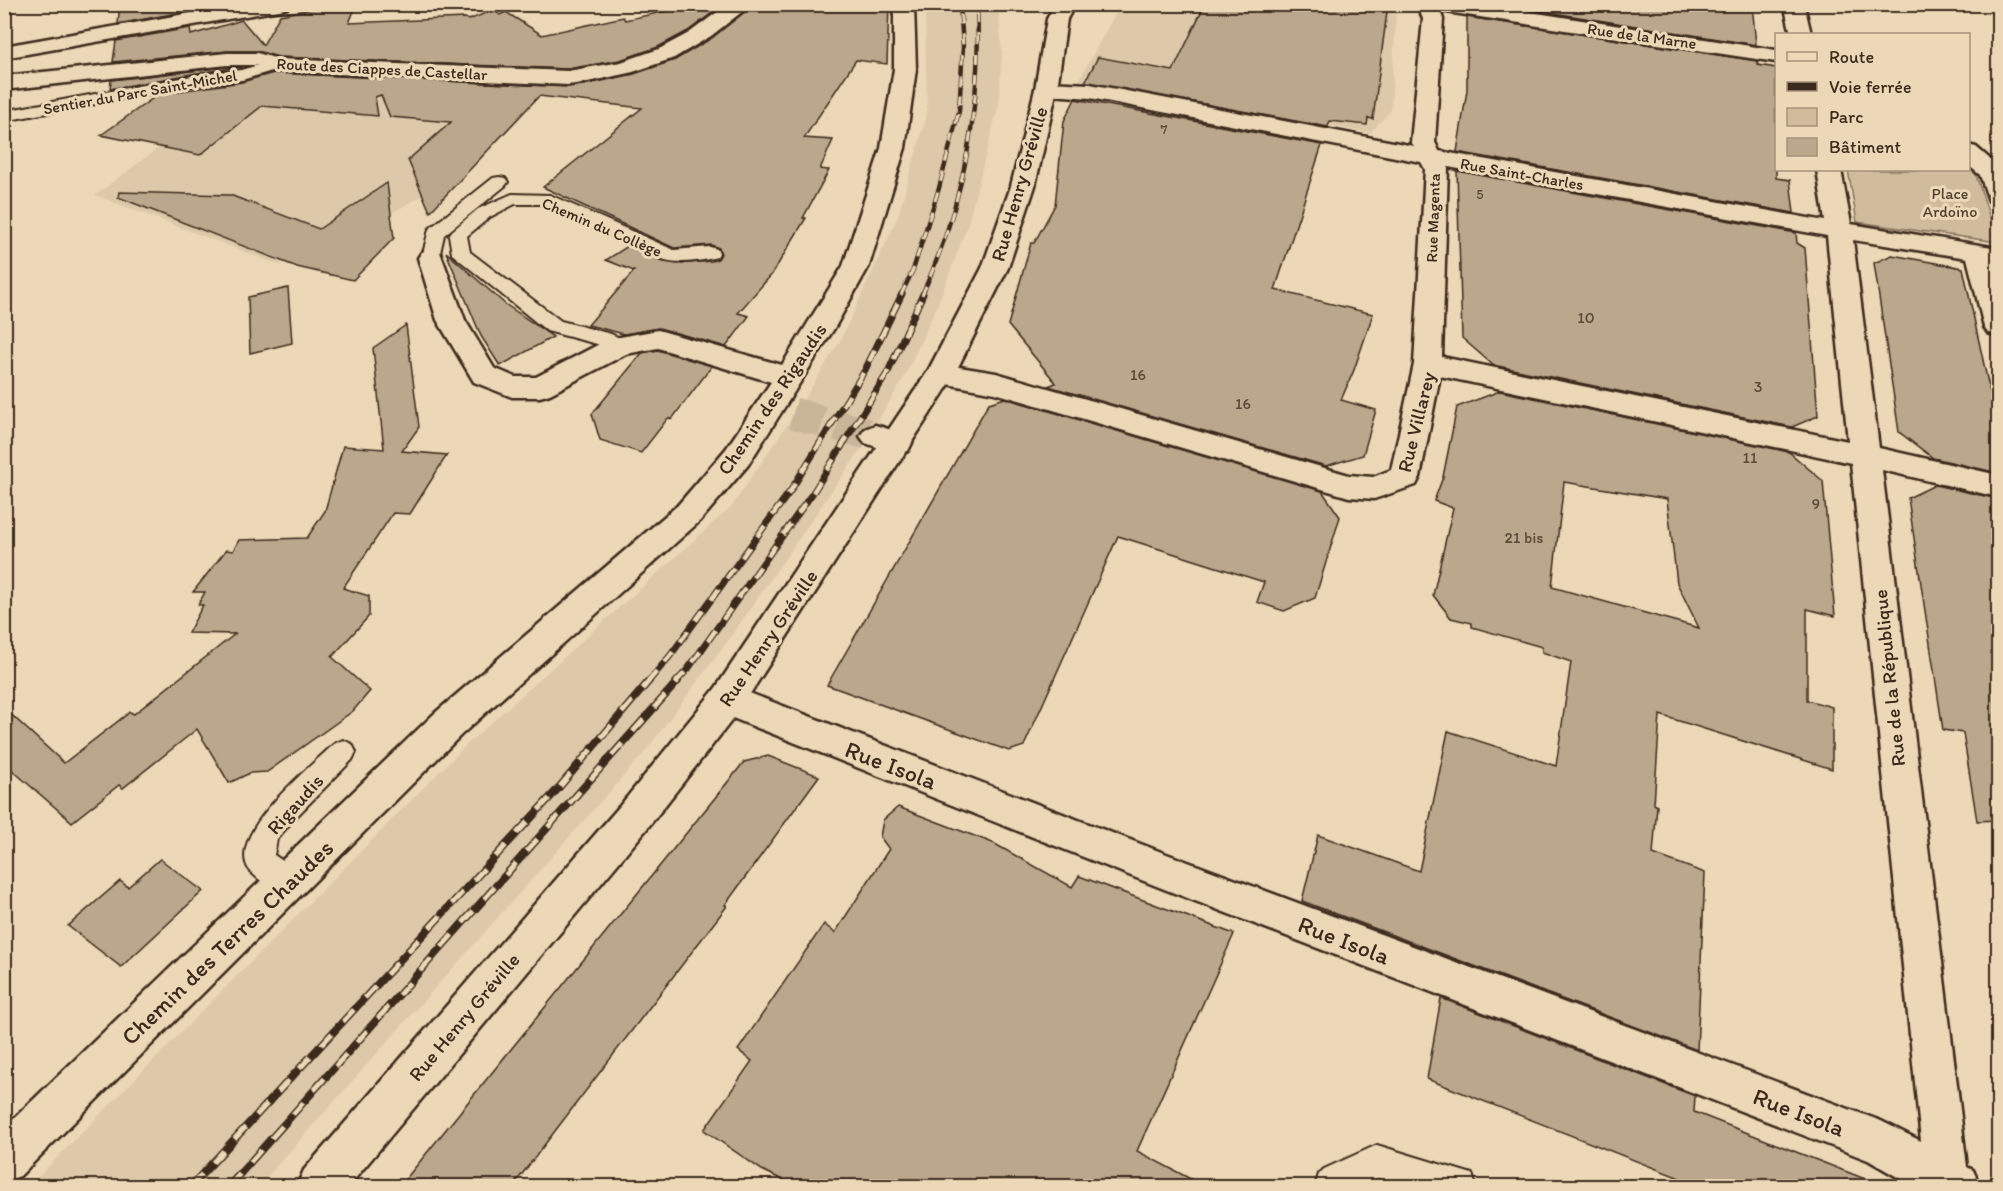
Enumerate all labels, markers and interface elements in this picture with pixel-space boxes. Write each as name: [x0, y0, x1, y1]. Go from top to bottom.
street label: Rue de la Marne: [1586, 19, 1698, 53]
legend: [1775, 33, 1970, 171]
text: Route: [1829, 46, 1874, 68]
street label: Route des Ciappes de Castellar: [276, 54, 488, 84]
street label: Sentier du Parc Saint-Michel: [42, 65, 239, 118]
text: Voie ferrée: [1829, 76, 1911, 98]
street label: Rue Henry Gréville: [985, 104, 1053, 264]
text: Parc: [1829, 106, 1863, 128]
house number: 7: [1161, 121, 1168, 138]
text: Bâtiment: [1829, 136, 1902, 158]
street label: Rue Saint-Charles: [1459, 154, 1585, 194]
street label: Rue Magenta: [1422, 173, 1444, 263]
park label: Place Ardoïno: [1923, 184, 1977, 221]
house number: 5: [1476, 186, 1484, 203]
street label: Chemin du Collège: [539, 193, 665, 261]
house number: 10: [1577, 308, 1595, 327]
street label: Chemin des Rigaudis: [712, 319, 832, 479]
house number: 16: [1130, 365, 1146, 384]
street label: Rue Villarey: [1392, 369, 1440, 475]
house number: 3: [1754, 377, 1763, 396]
house number: 16: [1235, 394, 1251, 413]
house number: 11: [1743, 448, 1758, 467]
house number: 9: [1812, 494, 1820, 513]
house number: 21 bis: [1505, 528, 1543, 547]
street label: Rue Henry Gréville: [713, 565, 823, 711]
street label: Rue de la République: [1868, 588, 1910, 768]
street label: Rue Isola: [841, 734, 941, 796]
street label: Rigaudis: [262, 769, 328, 839]
street label: Chemin des Terres Chaudes: [115, 833, 339, 1051]
street label: Rue Isola: [1294, 909, 1394, 971]
street label: Rue Henry Gréville: [403, 948, 525, 1086]
street label: Rue Isola: [1749, 1081, 1849, 1143]

